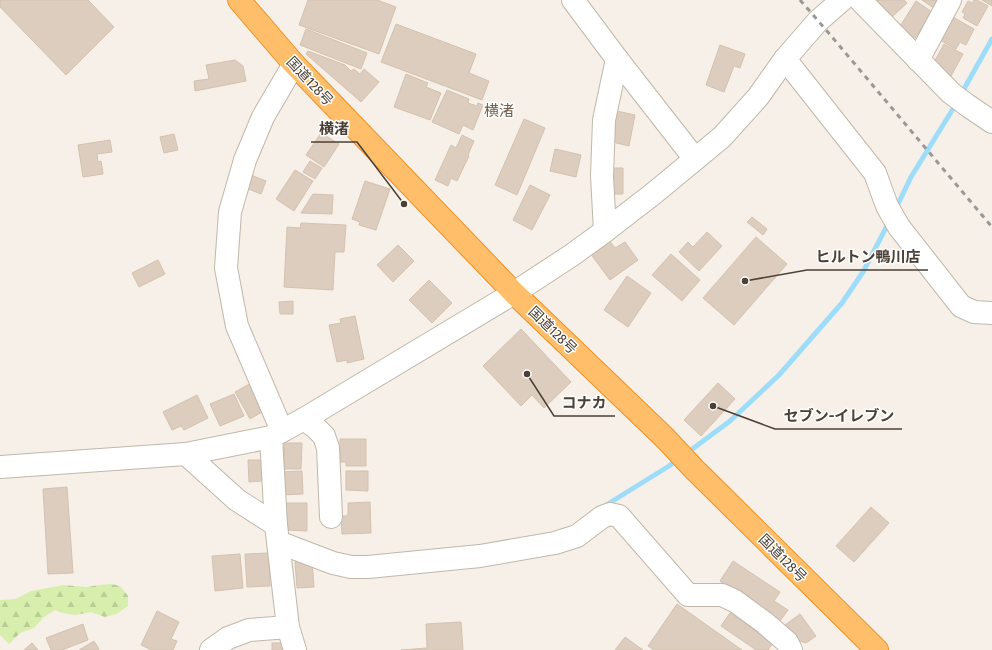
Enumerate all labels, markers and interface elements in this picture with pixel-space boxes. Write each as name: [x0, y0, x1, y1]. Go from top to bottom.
street label: 国道128号: [283, 53, 337, 109]
district label: 横渚: [484, 102, 514, 120]
callout: 横渚: [311, 115, 357, 142]
text: 横渚: [319, 120, 349, 138]
callout: ヒルトン鴨川店: [807, 243, 928, 270]
text: ヒルトン鴨川店: [815, 248, 921, 266]
street label: 国道128号: [525, 303, 580, 358]
callout: コナカ: [554, 389, 615, 416]
text: コナカ: [561, 394, 607, 412]
callout: セブン-イレブン: [775, 402, 902, 429]
text: セブン-イレブン: [784, 407, 894, 425]
street label: 国道128号: [755, 531, 810, 586]

